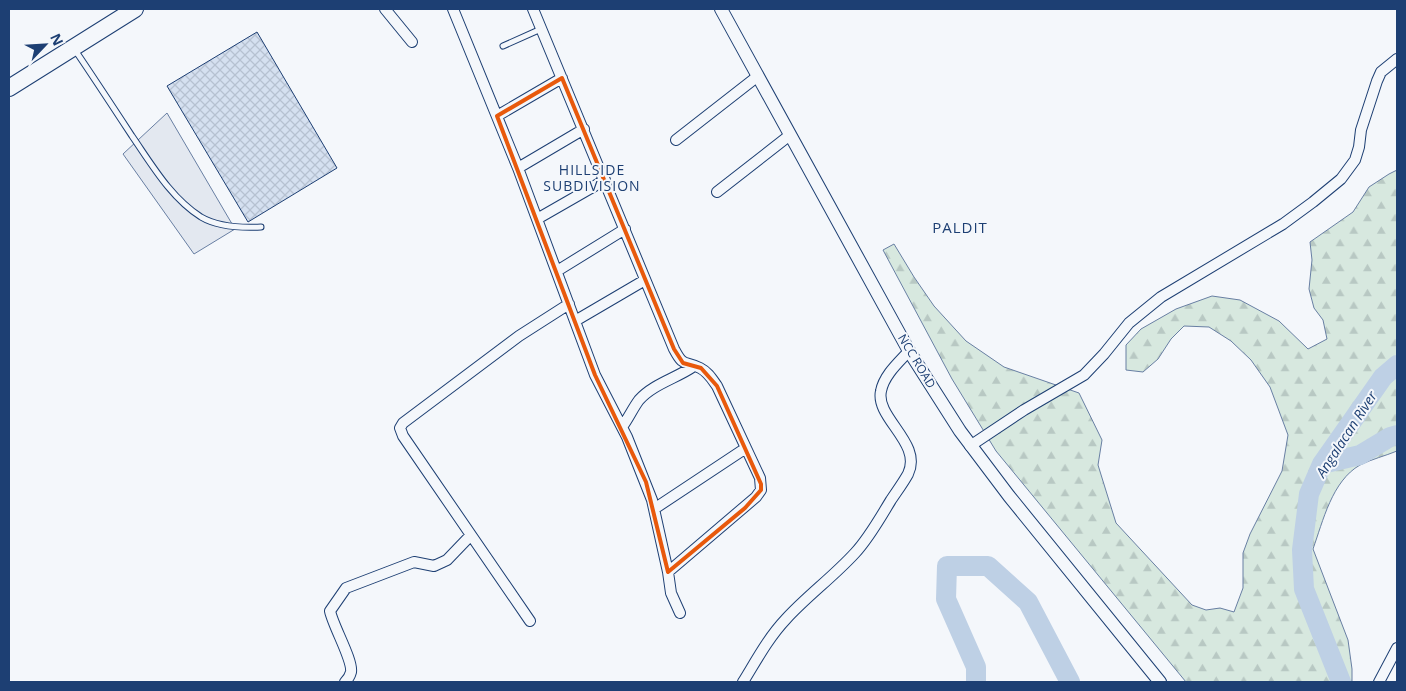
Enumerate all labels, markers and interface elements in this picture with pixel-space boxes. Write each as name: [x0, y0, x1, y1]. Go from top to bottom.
north arrow: [20, 20, 70, 70]
text: N: [46, 30, 68, 48]
district label: HILLSIDE SUBDIVISION: [543, 160, 641, 195]
district label: PALDIT: [932, 217, 988, 237]
street label: NCC ROAD: [894, 331, 940, 391]
water label: Angalacan River: [1311, 387, 1381, 482]

